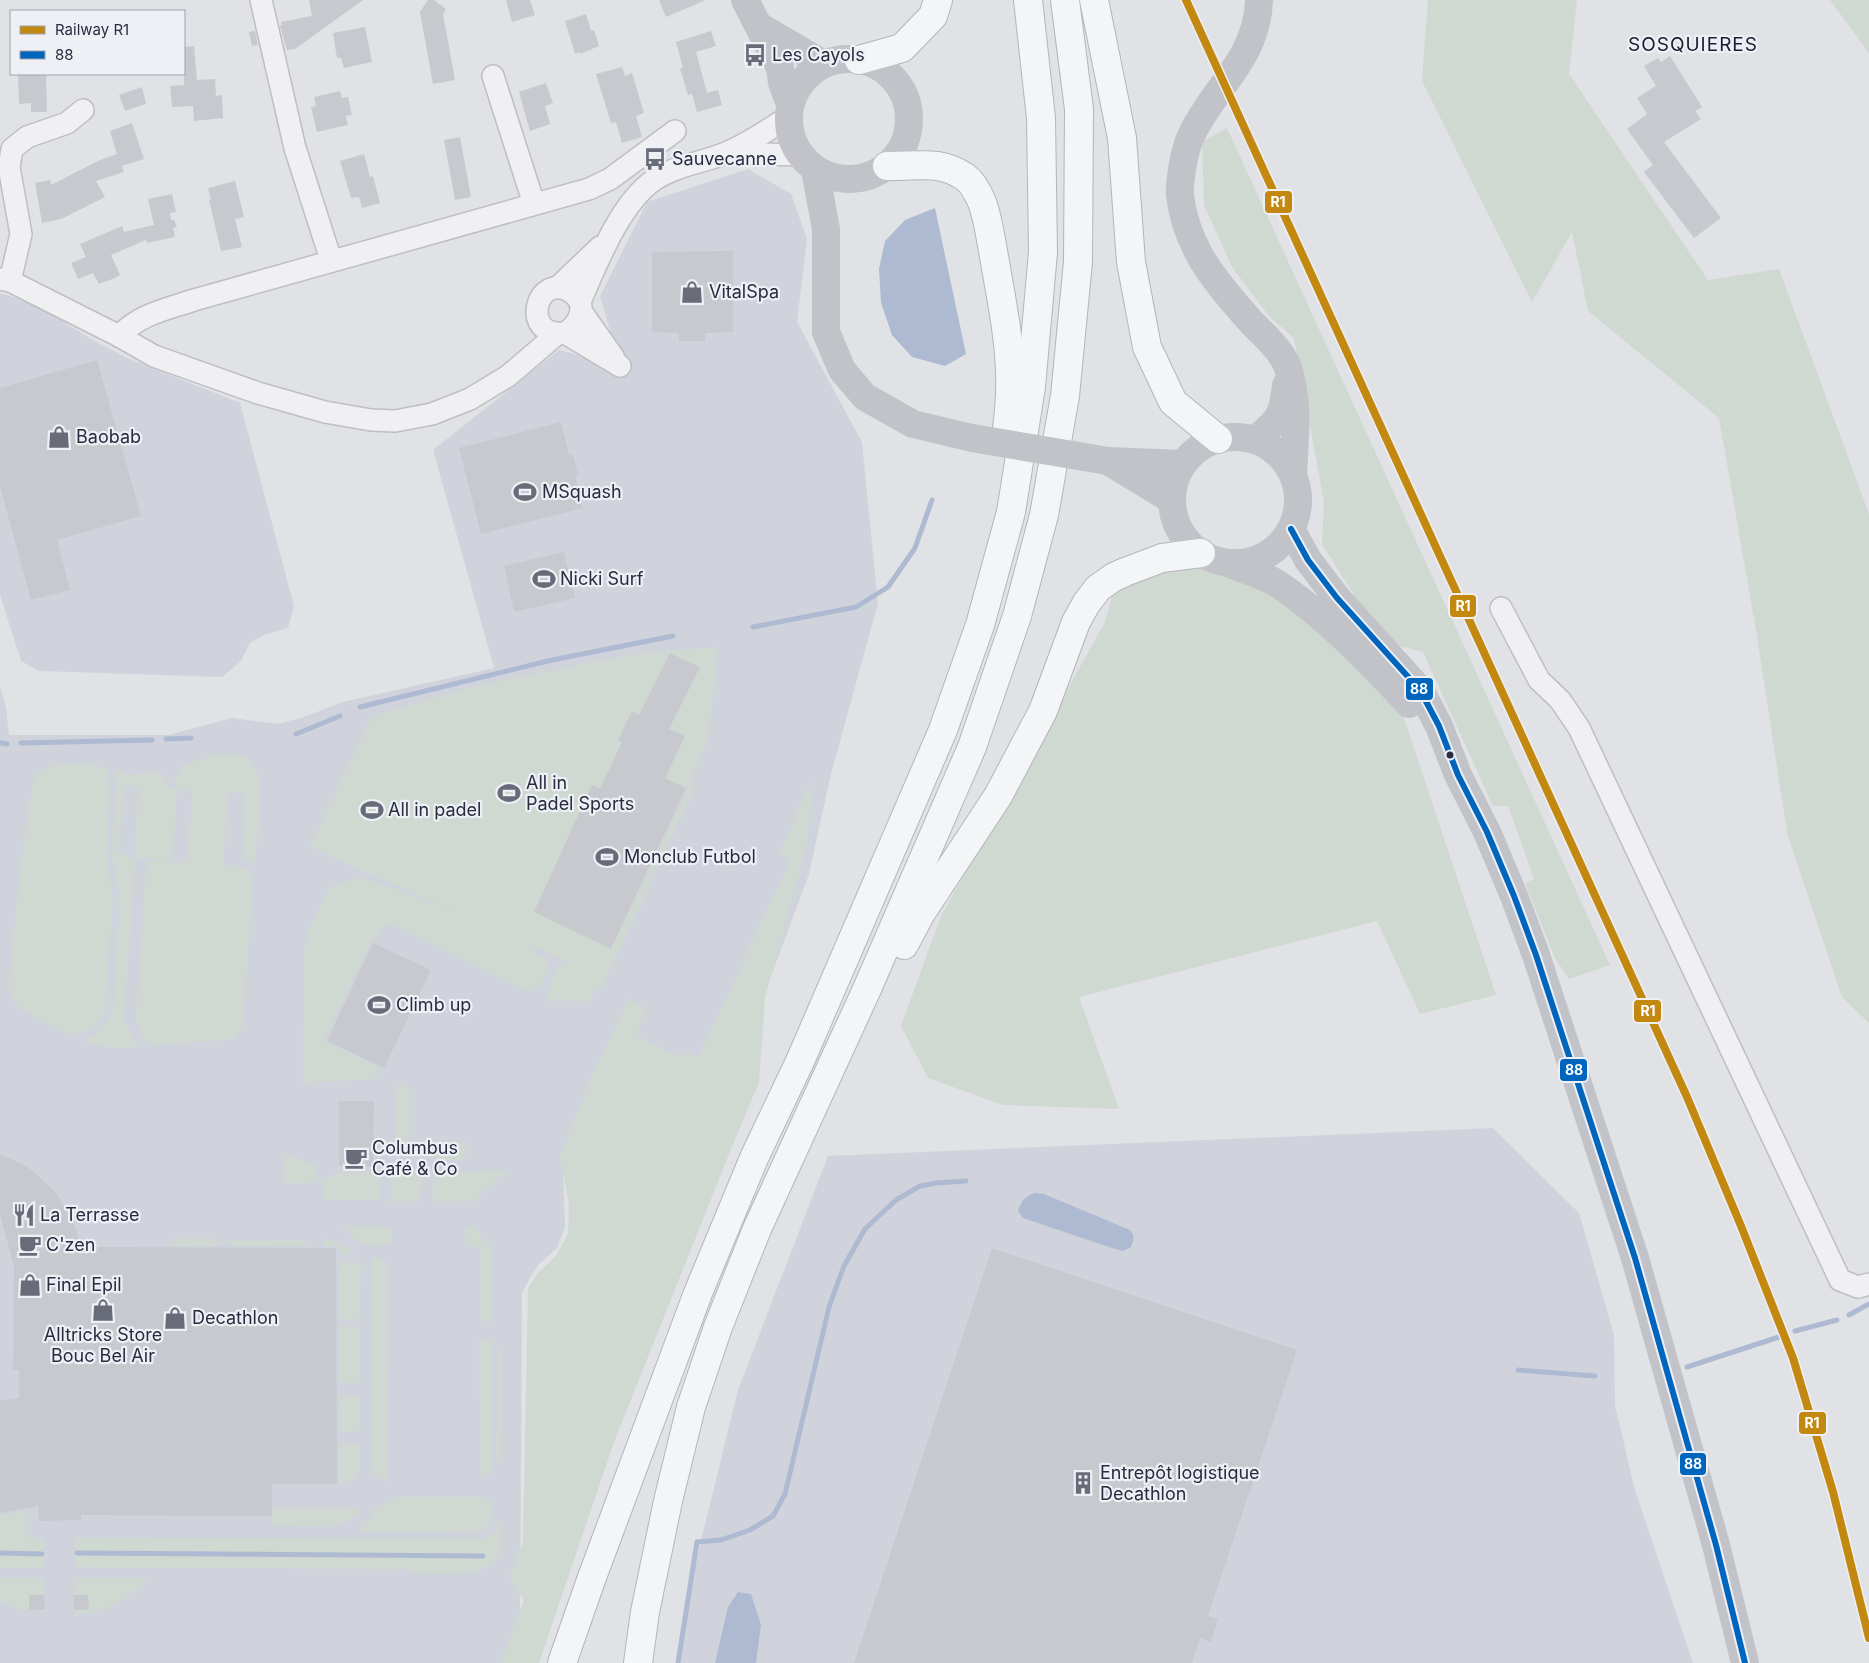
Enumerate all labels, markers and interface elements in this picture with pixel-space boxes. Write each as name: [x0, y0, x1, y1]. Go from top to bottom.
legend: [10, 10, 185, 75]
text: Railway R1: [55, 20, 129, 39]
district label: SOSQUIERES: [1628, 33, 1758, 56]
bus stop icon: Les Cayols: [742, 42, 768, 68]
place label: Les Cayols: [772, 44, 865, 65]
text: 88: [55, 45, 74, 64]
bus stop icon: Sauvecanne: [642, 146, 668, 172]
place label: Sauvecanne: [672, 148, 777, 169]
line badge: R1: [1264, 190, 1293, 214]
text: R1: [1270, 193, 1286, 210]
shop icon: VitalSpa: [679, 279, 705, 305]
place label: VitalSpa: [709, 281, 779, 302]
shop icon: Baobab: [46, 424, 72, 450]
place label: Baobab: [76, 426, 141, 447]
sports icon: MSquash: [512, 479, 538, 505]
place label: MSquash: [542, 481, 622, 502]
sports icon: Nicki Surf: [531, 566, 557, 592]
place label: Nicki Surf: [560, 568, 644, 589]
line badge: R1: [1449, 594, 1477, 618]
text: R1: [1455, 597, 1471, 614]
line badge: 88: [1405, 677, 1434, 701]
text: 88: [1410, 680, 1428, 697]
unlabelled marker: [1445, 750, 1455, 760]
place label: All in Padel Sports: [526, 772, 634, 814]
sports icon: All in Padel Sports: [496, 780, 522, 806]
sports icon: All in padel: [359, 797, 385, 823]
place label: All in padel: [388, 799, 481, 820]
sports icon: Monclub Futbol: [594, 844, 620, 870]
place label: Monclub Futbol: [624, 846, 756, 867]
sports icon: Climb up: [366, 992, 392, 1018]
place label: Climb up: [396, 994, 471, 1015]
line badge: R1: [1633, 999, 1662, 1023]
text: R1: [1640, 1002, 1656, 1019]
line badge: 88: [1559, 1058, 1588, 1082]
text: 88: [1565, 1061, 1583, 1078]
place label: Columbus Café & Co: [372, 1137, 458, 1179]
cafe icon: Columbus Café & Co: [343, 1145, 369, 1171]
restaurant icon: La Terrasse: [11, 1202, 37, 1228]
place label: La Terrasse: [40, 1204, 140, 1225]
cafe icon: C'zen: [17, 1232, 43, 1258]
place label: C'zen: [46, 1234, 95, 1255]
shop icon: Final Epil: [17, 1272, 43, 1298]
place label: Final Epil: [46, 1274, 122, 1295]
shop icon: Alltricks Store Bouc Bel Air: [90, 1297, 116, 1323]
shop icon: Decathlon: [162, 1305, 188, 1331]
place label: Decathlon: [192, 1307, 278, 1328]
place label: Alltricks Store Bouc Bel Air: [44, 1324, 162, 1366]
line badge: R1: [1798, 1411, 1827, 1435]
text: R1: [1804, 1414, 1820, 1431]
line badge: 88: [1679, 1452, 1707, 1476]
text: 88: [1684, 1455, 1702, 1472]
place label: Entrepôt logistique Decathlon: [1100, 1462, 1260, 1504]
building icon: Entrepôt logistique Decathlon: [1070, 1470, 1096, 1496]

